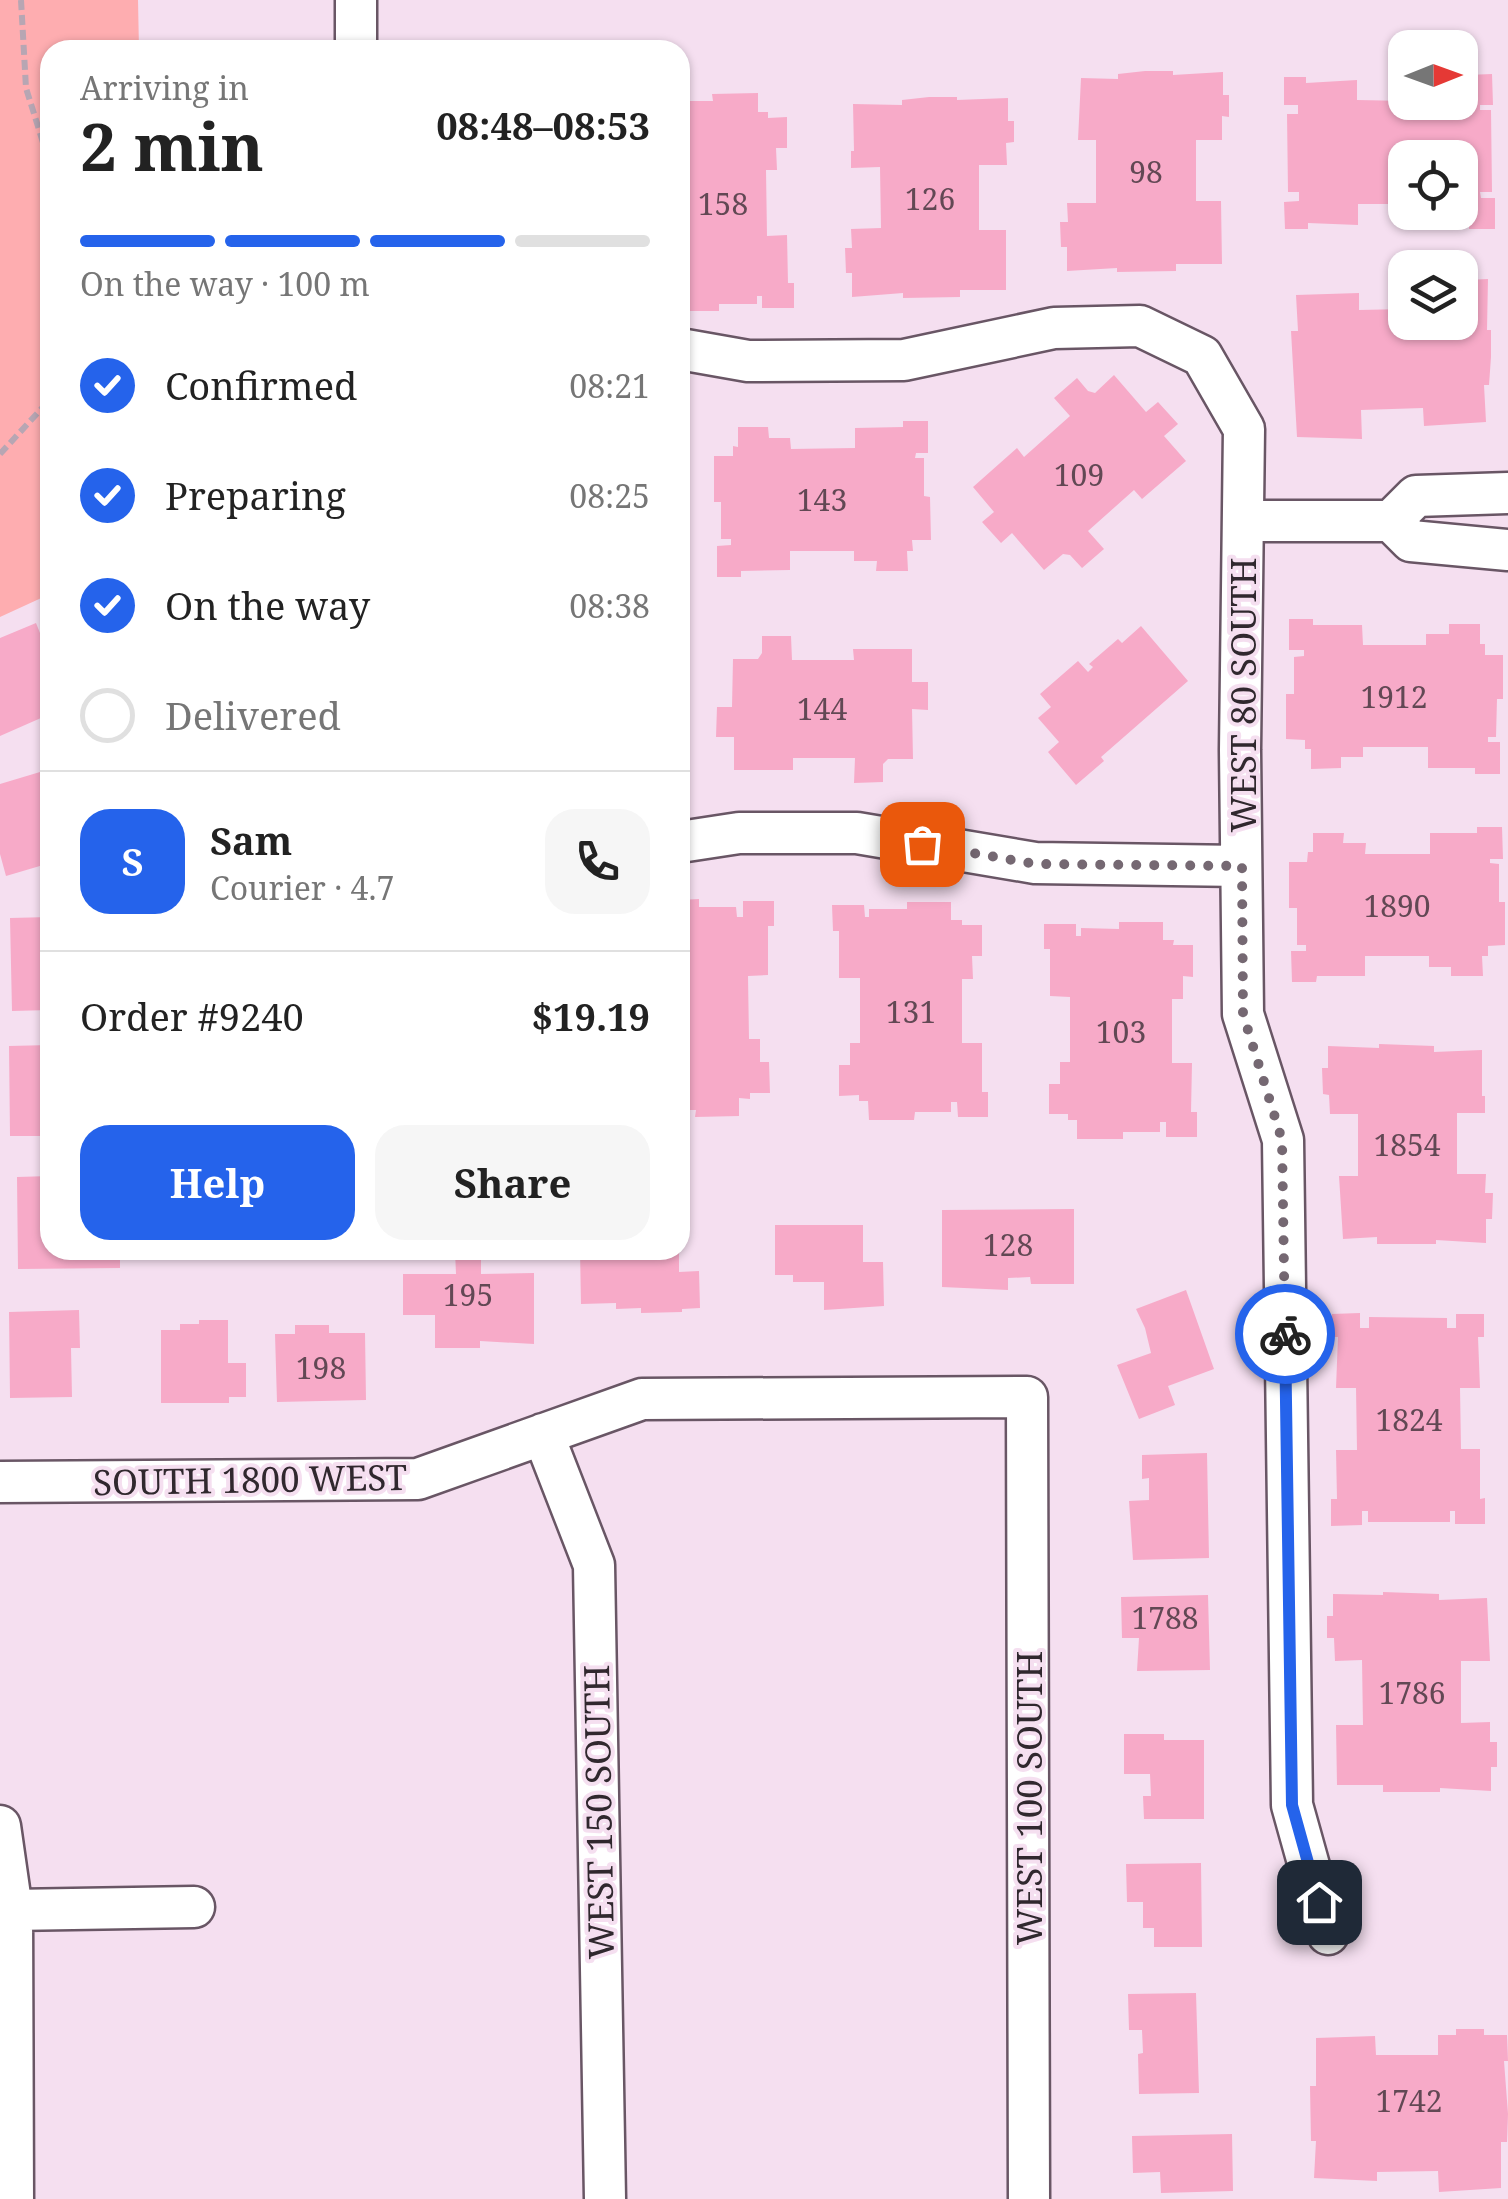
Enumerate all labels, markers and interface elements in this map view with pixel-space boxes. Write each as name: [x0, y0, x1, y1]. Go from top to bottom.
north arrow: [1388, 30, 1478, 120]
map controls: [1388, 30, 1478, 340]
text: Arriving in: [80, 66, 249, 109]
text: 08:48–08:53: [436, 99, 650, 151]
text: 2 min: [80, 102, 264, 190]
button: locate: [1388, 140, 1478, 230]
house number: 98: [1129, 151, 1163, 192]
house number: 126: [905, 178, 955, 219]
house number: 158: [698, 183, 748, 224]
button: layers: [1388, 250, 1478, 340]
text: On the way · 100 m: [80, 262, 370, 305]
icon: check: [80, 358, 135, 413]
text: Confirmed: [165, 359, 357, 411]
text: 08:21: [569, 364, 650, 407]
house number: 109: [1054, 454, 1104, 495]
icon: check: [80, 468, 135, 523]
text: Preparing: [165, 469, 346, 521]
text: 08:25: [569, 474, 650, 517]
house number: 143: [797, 479, 847, 520]
street label: WEST 80 SOUTH: [1219, 558, 1266, 832]
icon: check: [80, 578, 135, 633]
text: On the way: [165, 579, 370, 631]
text: 08:38: [569, 584, 650, 627]
house number: 1912: [1360, 676, 1428, 717]
house number: 144: [797, 688, 847, 729]
text: Delivered: [165, 689, 341, 741]
pin: [880, 802, 965, 887]
button: phone: [545, 809, 650, 914]
text: Sam: [210, 814, 292, 866]
icon: bag: [895, 817, 950, 872]
text: S: [121, 835, 144, 887]
text: Courier · 4.7: [210, 866, 394, 909]
house number: 1890: [1363, 885, 1431, 926]
text: Order #9240: [80, 990, 304, 1042]
text: $19.19: [531, 990, 650, 1042]
house number: 131: [886, 991, 936, 1032]
house number: 103: [1096, 1011, 1146, 1052]
house number: 1854: [1373, 1124, 1441, 1165]
button: Help: [80, 1125, 355, 1240]
button: Share: [375, 1125, 650, 1240]
house number: 128: [983, 1224, 1033, 1265]
house number: 195: [443, 1274, 493, 1315]
courier: [1235, 1284, 1335, 1384]
icon: bike: [1258, 1307, 1313, 1362]
house number: 198: [296, 1347, 346, 1388]
house number: 1824: [1375, 1399, 1443, 1440]
street label: SOUTH 1800 WEST: [93, 1453, 407, 1505]
house number: 1788: [1131, 1597, 1199, 1638]
street label: WEST 100 SOUTH: [1005, 1651, 1052, 1945]
street label: WEST 150 SOUTH: [572, 1664, 624, 1960]
house number: 1786: [1378, 1672, 1446, 1713]
pin: [1277, 1860, 1362, 1945]
icon: home: [1292, 1875, 1347, 1930]
house number: 1742: [1375, 2080, 1443, 2121]

